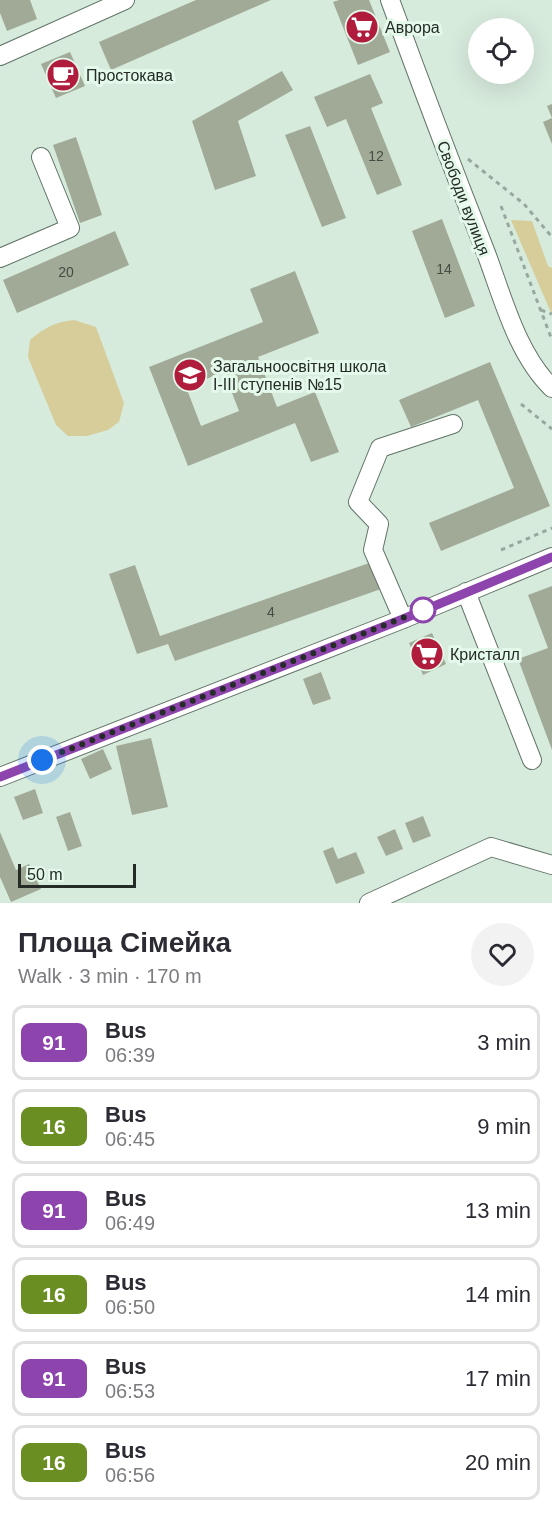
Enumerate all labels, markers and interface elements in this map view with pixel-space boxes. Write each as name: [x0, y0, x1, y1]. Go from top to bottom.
supermarket icon: Аврора: [344, 9, 380, 45]
map controls: [468, 18, 534, 84]
button: locate: [468, 18, 534, 84]
place label: Аврора: [385, 19, 440, 36]
cafe icon: Простокава: [45, 57, 81, 93]
place label: Простокава: [86, 67, 173, 84]
street label: Свободи вулиця: [434, 139, 493, 258]
house number: 12: [368, 148, 384, 164]
house number: 14: [436, 261, 452, 277]
house number: 20: [58, 264, 74, 280]
school or university icon: Загальноосвітня школа І-ІІІ ступенів №15: [172, 357, 208, 393]
place label: Загальноосвітня школа І-ІІІ ступенів №15: [213, 358, 386, 393]
unlabelled marker: [410, 597, 436, 623]
house number: 4: [267, 604, 275, 620]
supermarket icon: Кристалл: [409, 636, 445, 672]
place label: Кристалл: [450, 646, 520, 663]
your location: [27, 745, 57, 775]
scale bar: [18, 861, 136, 888]
text: 50 m: [27, 866, 63, 883]
button: heart: [471, 923, 534, 986]
text: Площа Сімейка: [18, 927, 231, 958]
text: Walk · 3 min · 170 m: [18, 965, 202, 987]
text: Bus: [105, 1018, 147, 1043]
text: 3 min: [477, 1030, 531, 1055]
text: 91: [42, 1031, 66, 1054]
text: 06:39: [105, 1044, 155, 1066]
text: Bus: [105, 1102, 147, 1127]
text: 9 min: [477, 1114, 531, 1139]
text: 16: [42, 1115, 66, 1138]
text: 06:45: [105, 1128, 155, 1150]
text: Bus: [105, 1186, 147, 1211]
text: 13 min: [465, 1198, 531, 1223]
text: 91: [42, 1199, 66, 1222]
text: 06:49: [105, 1212, 155, 1234]
text: Bus: [105, 1270, 147, 1295]
text: 14 min: [465, 1282, 531, 1307]
text: 16: [42, 1283, 66, 1306]
text: 06:50: [105, 1296, 155, 1318]
text: Bus: [105, 1354, 147, 1379]
text: 17 min: [465, 1366, 531, 1391]
text: 91: [42, 1367, 66, 1390]
text: 06:53: [105, 1380, 155, 1402]
text: Bus: [105, 1438, 147, 1463]
text: 20 min: [465, 1450, 531, 1475]
text: 16: [42, 1451, 66, 1474]
text: 06:56: [105, 1464, 155, 1486]

